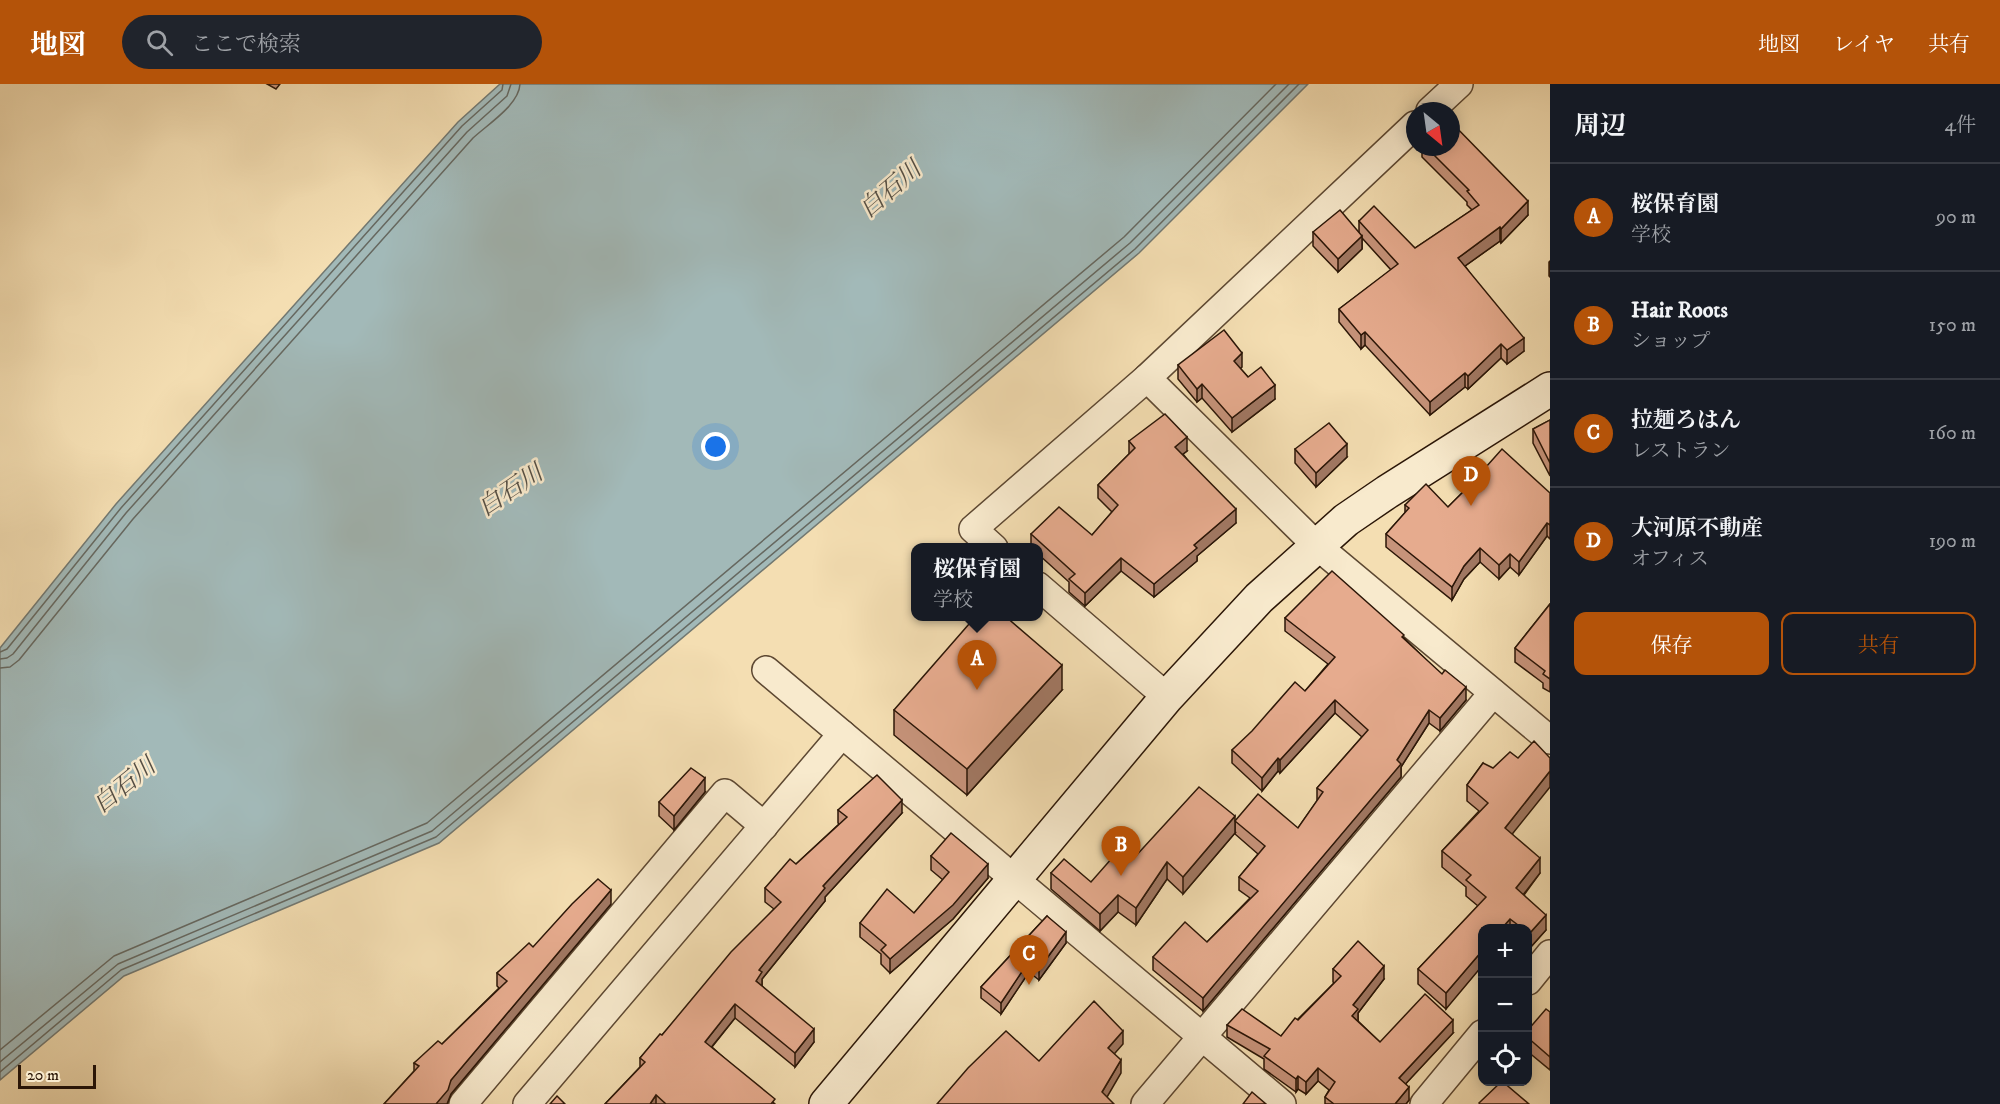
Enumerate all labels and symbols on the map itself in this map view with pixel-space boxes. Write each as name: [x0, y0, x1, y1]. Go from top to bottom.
north arrow: [1406, 102, 1460, 156]
water label: 白石川: [854, 153, 930, 225]
your location: [701, 432, 730, 461]
pin: D: [1452, 456, 1490, 506]
water label: 白石川: [472, 457, 551, 523]
pin: A: [958, 640, 996, 690]
water label: 白石川: [87, 750, 164, 820]
pin: B: [1102, 826, 1140, 876]
pin: C: [1010, 936, 1048, 985]
scale bar: [18, 1062, 96, 1090]

